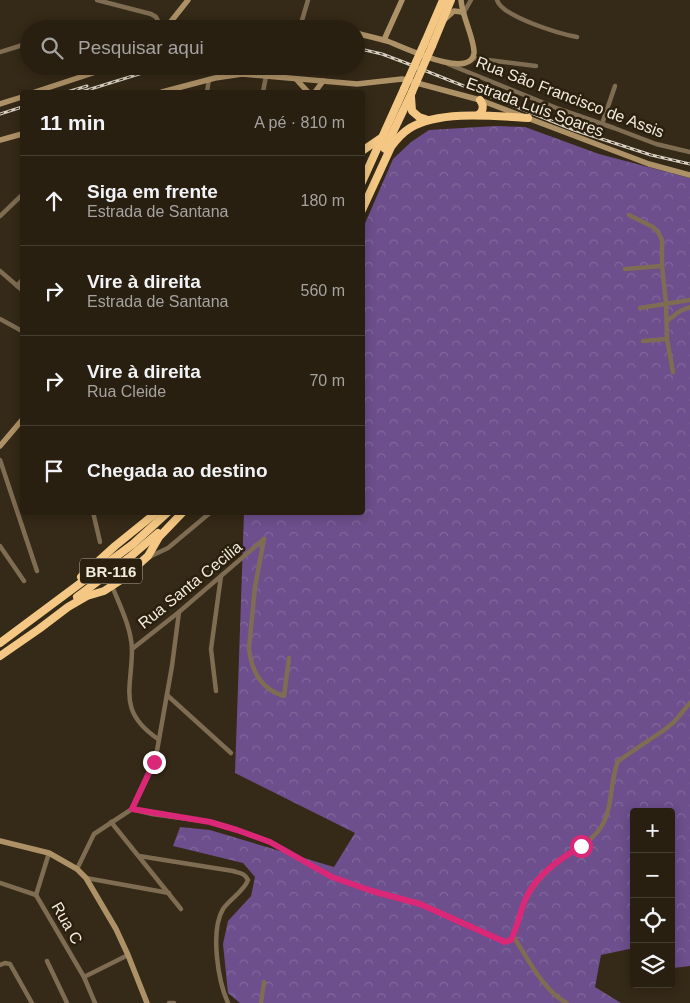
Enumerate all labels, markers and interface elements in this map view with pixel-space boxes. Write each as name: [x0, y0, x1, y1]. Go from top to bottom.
search box: [20, 20, 365, 75]
icon: search: [38, 34, 66, 62]
text: Pesquisar aqui: [78, 37, 204, 58]
street label: Rua São Francisco de Assis: [474, 53, 666, 141]
street label: Estrada Luís Soares: [464, 74, 606, 140]
text: 11 min: [40, 111, 105, 134]
text: A pé · 810 m: [254, 114, 345, 131]
text: Siga em frente: [87, 181, 218, 202]
icon: ahead: [40, 187, 68, 215]
text: 180 m: [301, 192, 345, 209]
text: Estrada de Santana: [87, 203, 228, 220]
text: Vire à direita: [87, 271, 201, 292]
icon: right: [40, 277, 68, 305]
text: 560 m: [301, 282, 345, 299]
text: Estrada de Santana: [87, 293, 228, 310]
text: Vire à direita: [87, 361, 201, 382]
icon: right: [40, 367, 68, 395]
text: 70 m: [309, 372, 345, 389]
text: Rua Cleide: [87, 383, 166, 400]
icon: arrive: [40, 457, 68, 485]
text: Chegada ao destino: [87, 460, 268, 481]
street label: Rua Santa Cecilia: [135, 538, 245, 632]
road number: BR-116: [80, 558, 142, 584]
route end: [143, 751, 166, 774]
map controls: [630, 808, 675, 988]
button: +: [630, 808, 675, 853]
route start: [570, 835, 593, 858]
button: −: [630, 853, 675, 898]
button: locate: [630, 898, 675, 943]
street label: Rua C: [48, 899, 86, 947]
button: layers: [630, 943, 675, 988]

